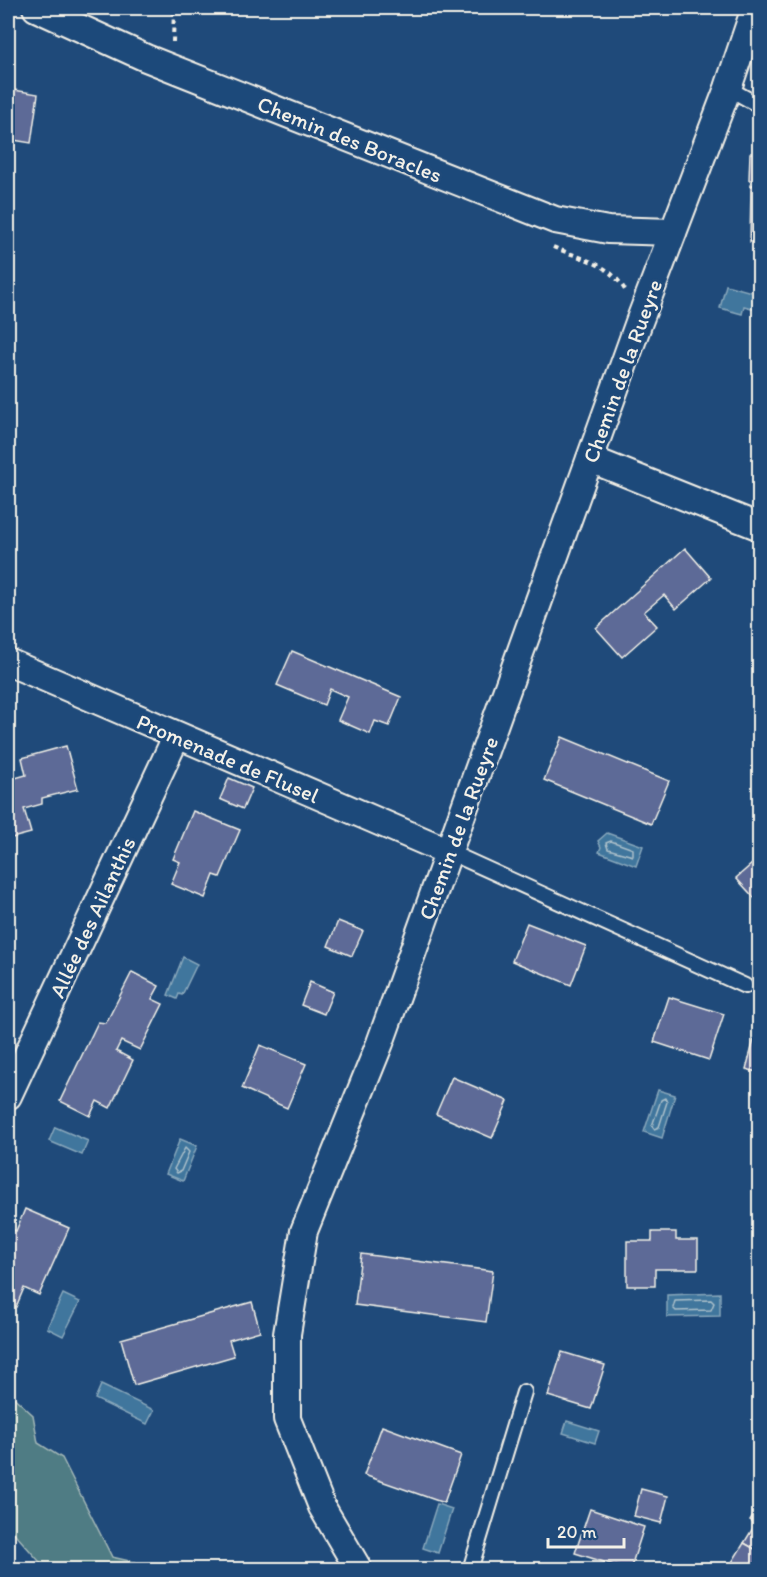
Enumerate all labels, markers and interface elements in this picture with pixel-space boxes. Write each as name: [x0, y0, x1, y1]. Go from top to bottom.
street label: Chemin des Boracles: [254, 90, 446, 189]
street label: Chemin de la Rueyre: [577, 276, 668, 467]
street label: Promenade de Flusel: [133, 708, 323, 809]
street label: Chemin de la Rueyre: [413, 733, 504, 924]
street label: Allée des Ailanthis: [43, 832, 142, 1002]
scale bar: [548, 1511, 624, 1549]
text: 20 m: [557, 1521, 597, 1543]

